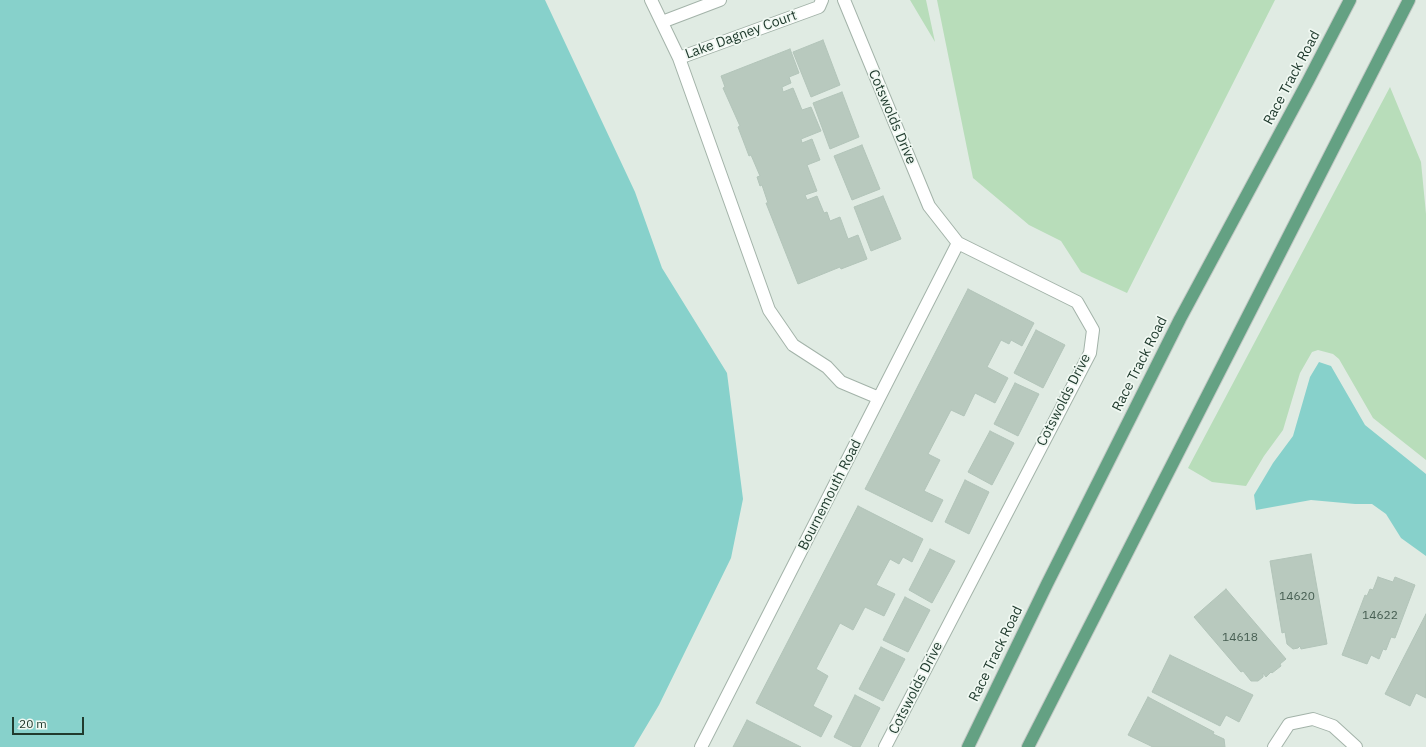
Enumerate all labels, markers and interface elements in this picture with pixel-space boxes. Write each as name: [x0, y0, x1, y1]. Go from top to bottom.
street label: Lake Dagney Court: [683, 7, 799, 63]
street label: Race Track Road: [1260, 28, 1324, 128]
street label: Cotswolds Drive: [864, 67, 920, 167]
street label: Race Track Road: [1109, 314, 1171, 414]
street label: Cotswolds Drive: [1034, 351, 1094, 449]
street label: Bournemouth Road: [795, 437, 865, 553]
house number: 14620: [1279, 590, 1315, 604]
street label: Race Track Road: [966, 604, 1026, 704]
house number: 14622: [1362, 609, 1398, 623]
house number: 14618: [1222, 631, 1258, 645]
street label: Cotswolds Drive: [886, 639, 946, 737]
scale bar: [14, 709, 86, 735]
text: 20 m: [19, 716, 47, 731]

